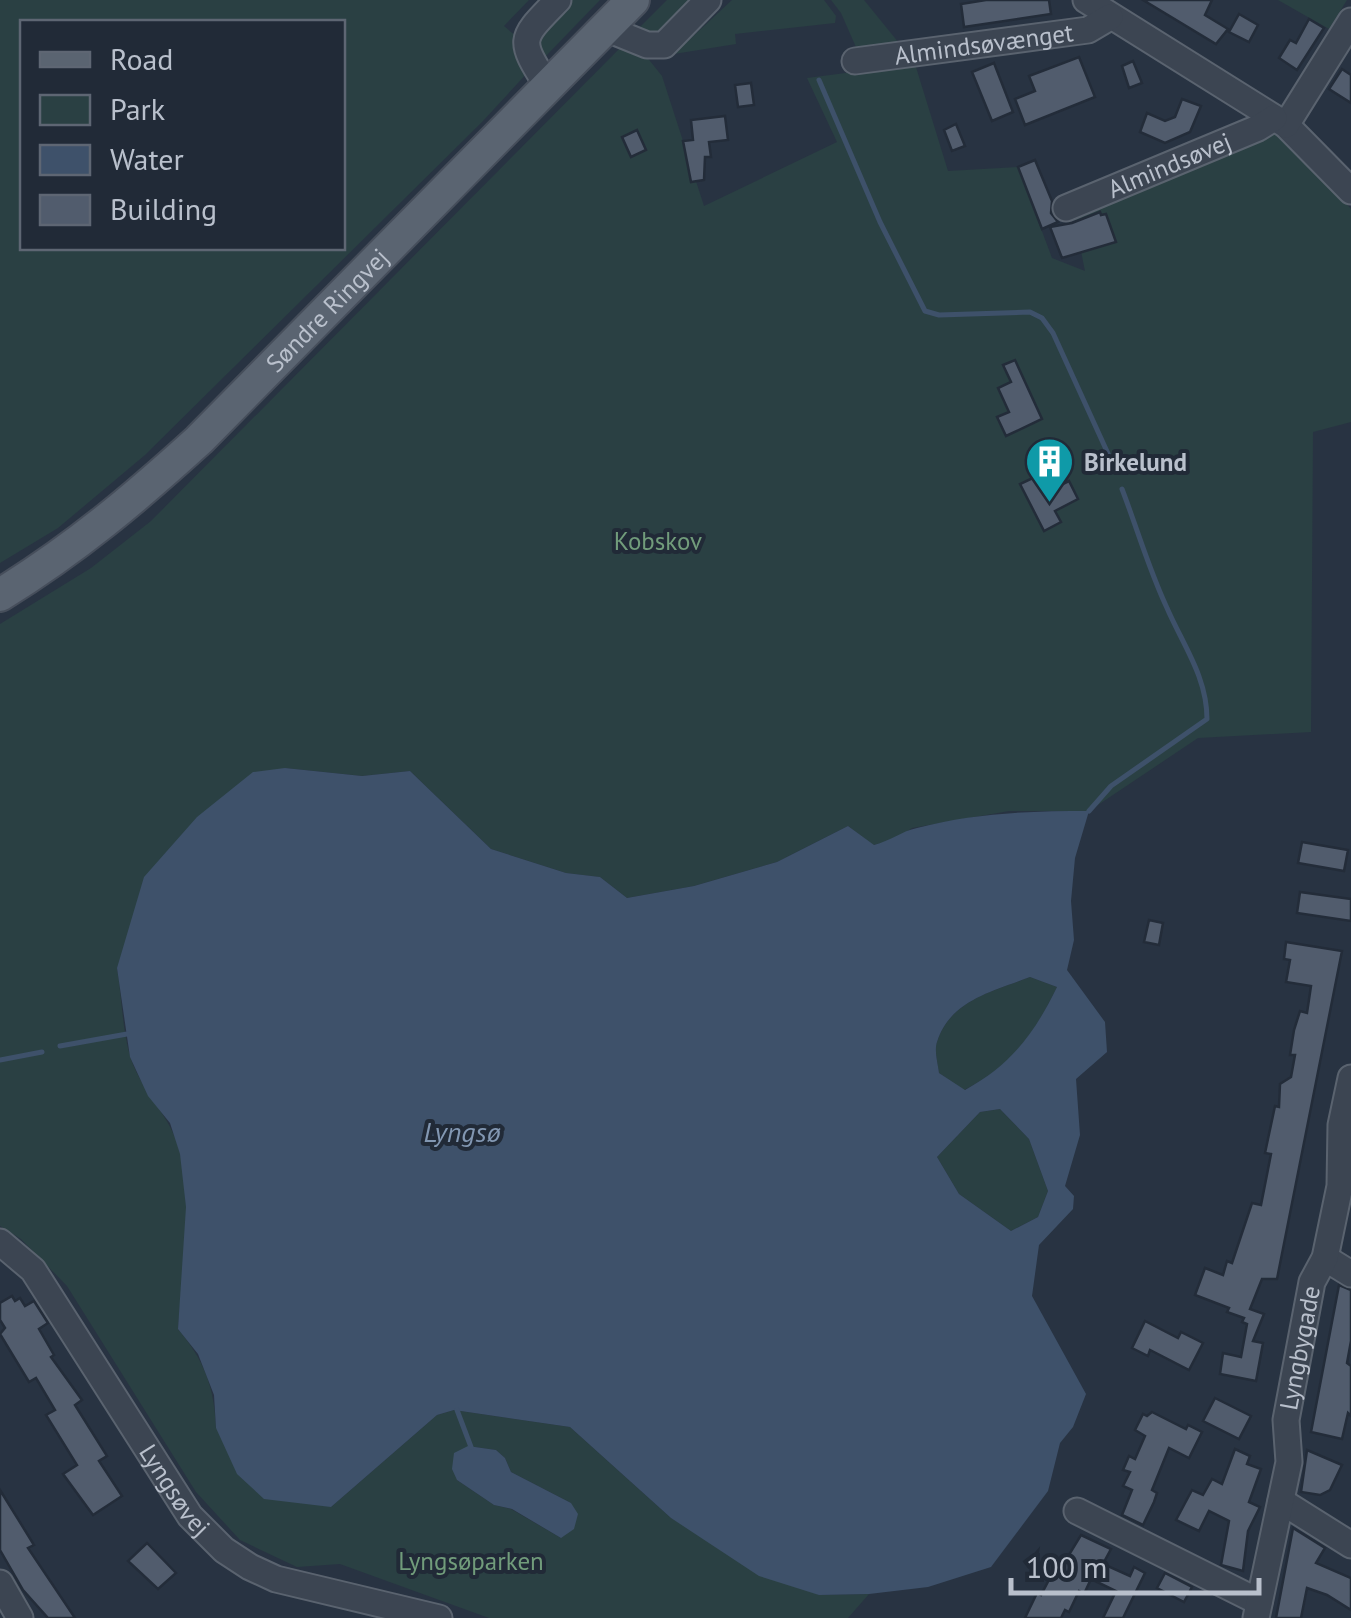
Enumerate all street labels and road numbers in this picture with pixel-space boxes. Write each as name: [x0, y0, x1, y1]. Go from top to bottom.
street label: Almindsøvænget: [893, 16, 1076, 72]
street label: Almindsøvej: [1103, 125, 1236, 205]
street label: Søndre Ringvej: [259, 241, 395, 379]
street label: Lyngbygade: [1272, 1283, 1327, 1413]
street label: Lyngsøvej: [132, 1438, 217, 1543]

